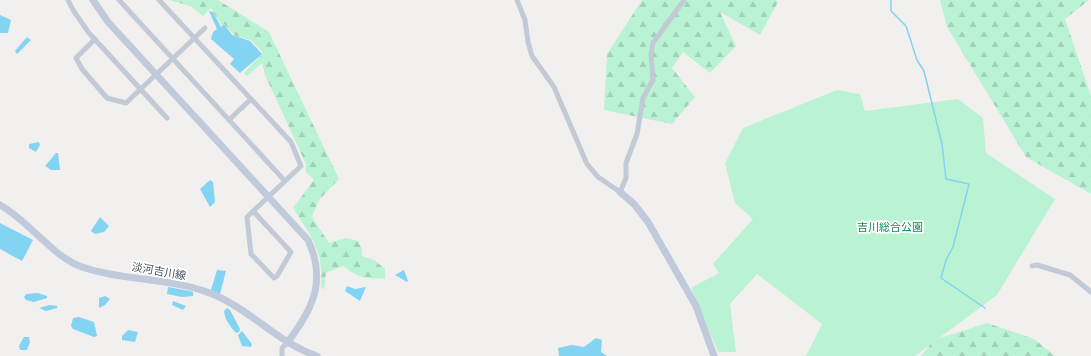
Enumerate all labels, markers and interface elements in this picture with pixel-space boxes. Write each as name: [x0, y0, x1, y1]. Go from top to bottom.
park label: 吉川総合公園: [857, 219, 923, 235]
street label: 淡河吉川線: [131, 258, 187, 284]

